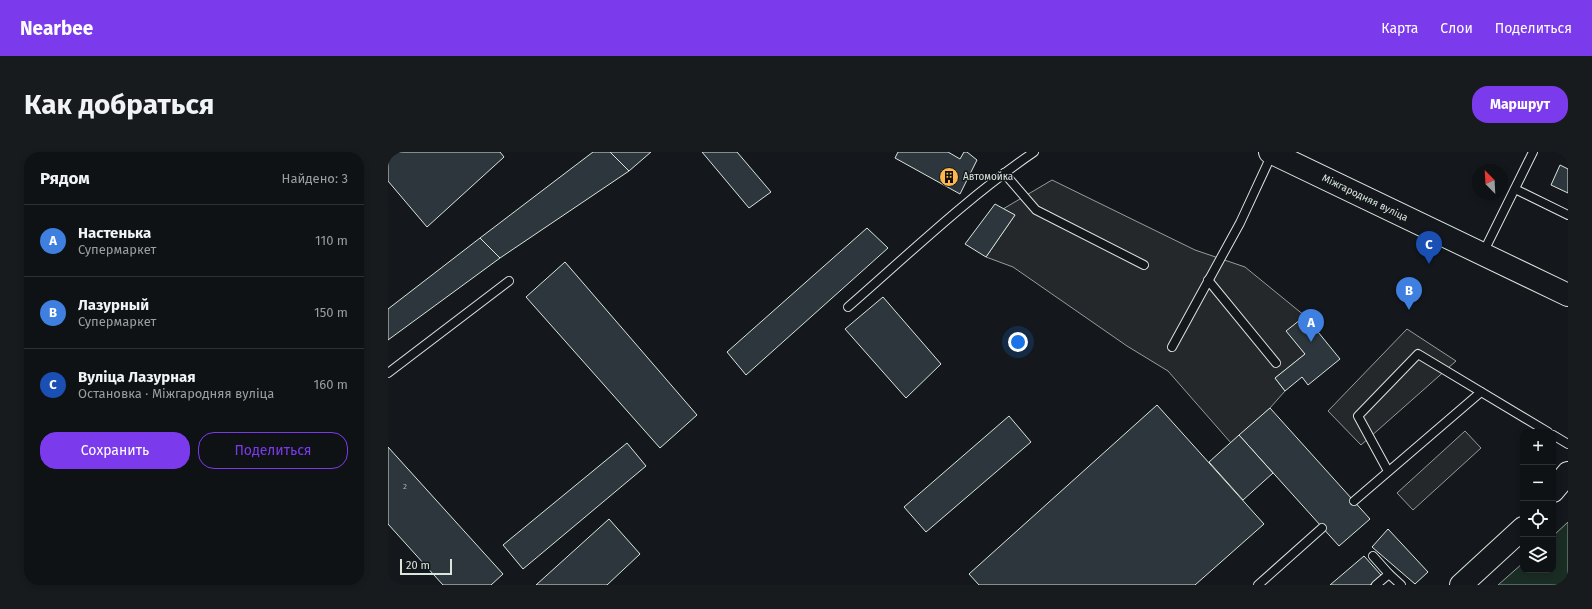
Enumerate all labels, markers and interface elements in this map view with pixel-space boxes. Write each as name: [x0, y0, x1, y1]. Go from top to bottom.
text: Nearbee: [20, 17, 93, 40]
text: Карта: [1381, 20, 1418, 37]
text: Слои: [1440, 20, 1473, 37]
text: Поделиться: [1495, 20, 1572, 37]
button: Маршрут: [1472, 86, 1568, 123]
text: Как добраться: [24, 88, 214, 121]
north arrow: [1472, 164, 1508, 200]
building icon: Автомойка: [938, 166, 960, 188]
text: Рядом: [40, 168, 90, 189]
text: Найдено: 3: [282, 171, 348, 186]
place label: Автомойка: [963, 171, 1013, 183]
street label: Міжгародняя вуліца: [1320, 171, 1410, 224]
text: Настенька: [78, 224, 151, 242]
pin: C: [1416, 231, 1442, 264]
text: A: [49, 233, 57, 248]
text: 110 m: [315, 233, 348, 248]
text: Супермаркет: [78, 242, 156, 257]
pin: B: [1396, 277, 1422, 310]
text: Лазурный: [78, 296, 149, 314]
text: B: [49, 305, 57, 320]
text: 150 m: [314, 305, 348, 320]
pin: A: [1298, 309, 1324, 342]
text: Супермаркет: [78, 314, 156, 329]
your location: [1008, 332, 1028, 352]
text: Вуліца Лазурная: [78, 368, 196, 386]
text: C: [49, 377, 57, 392]
text: 160 m: [314, 377, 348, 392]
text: Остановка · Міжгародняя вуліца: [78, 386, 274, 401]
map controls: [1520, 429, 1556, 573]
button: +: [1520, 429, 1556, 465]
button: Сохранить: [40, 432, 190, 469]
button: Поделиться: [198, 432, 348, 469]
button: −: [1520, 465, 1556, 501]
house number: 2: [403, 482, 407, 491]
button: locate: [1520, 501, 1556, 537]
button: layers: [1520, 537, 1556, 573]
scale bar: [400, 557, 452, 576]
text: 20 m: [406, 559, 430, 572]

